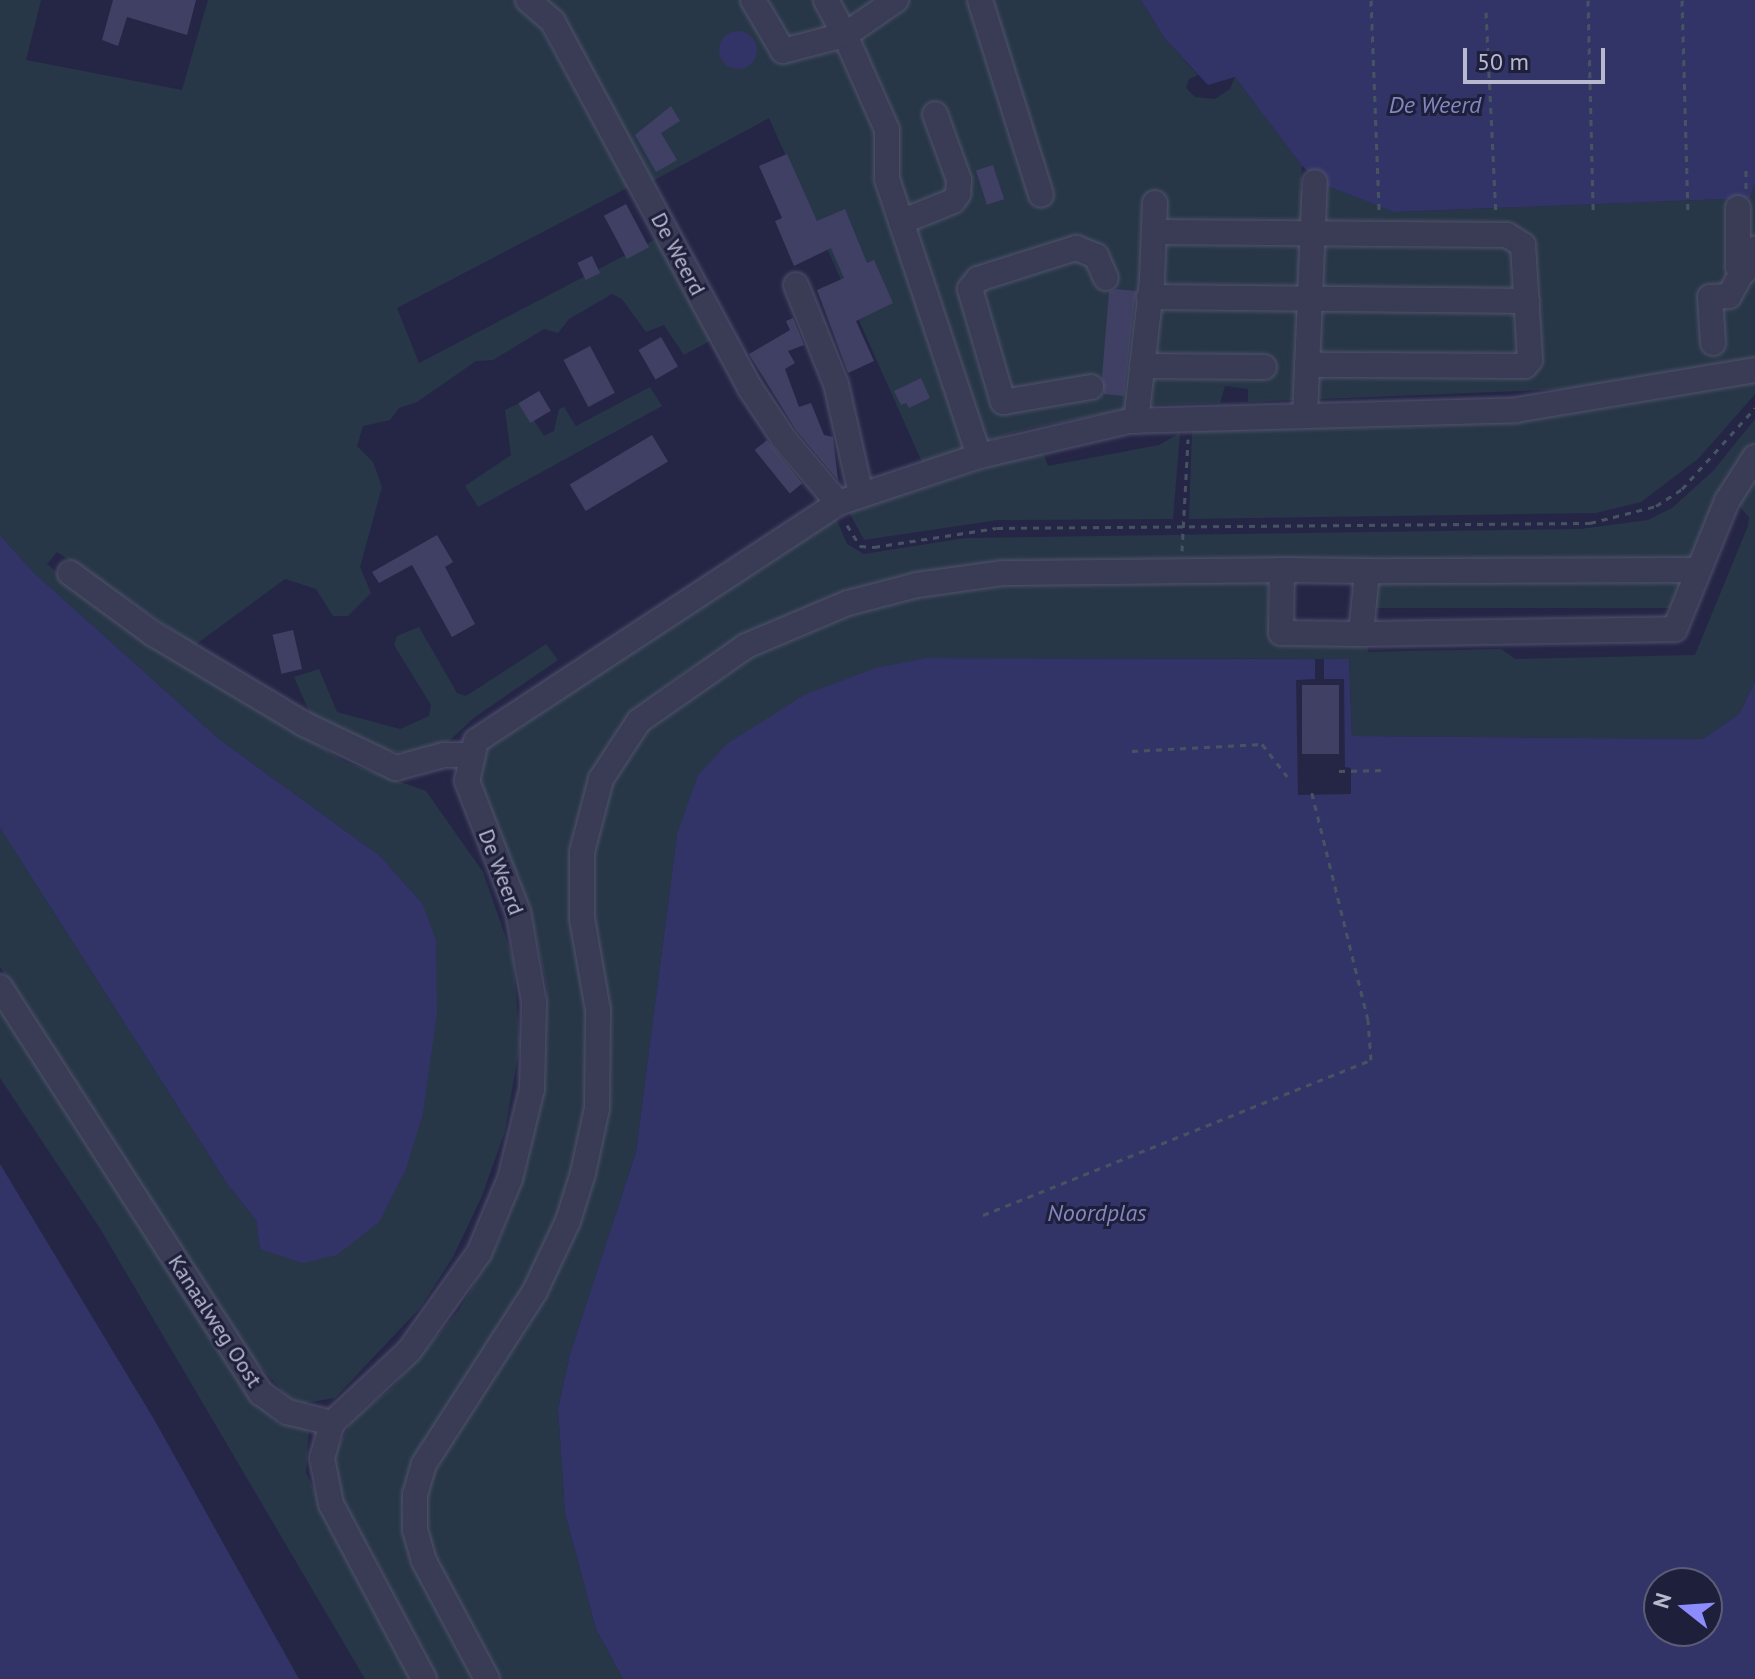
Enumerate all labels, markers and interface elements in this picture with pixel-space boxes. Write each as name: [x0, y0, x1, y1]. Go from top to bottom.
scale bar: [1467, 32, 1609, 82]
text: 50 m: [1477, 46, 1529, 77]
water label: De Weerd: [1389, 91, 1481, 119]
street label: De Weerd: [645, 208, 711, 300]
street label: De Weerd: [473, 825, 529, 919]
water label: Noordplas: [1047, 1199, 1147, 1227]
street label: Kanaalweg Oost: [163, 1250, 267, 1392]
north arrow: [1643, 1567, 1723, 1647]
text: N: [1646, 1590, 1677, 1612]

